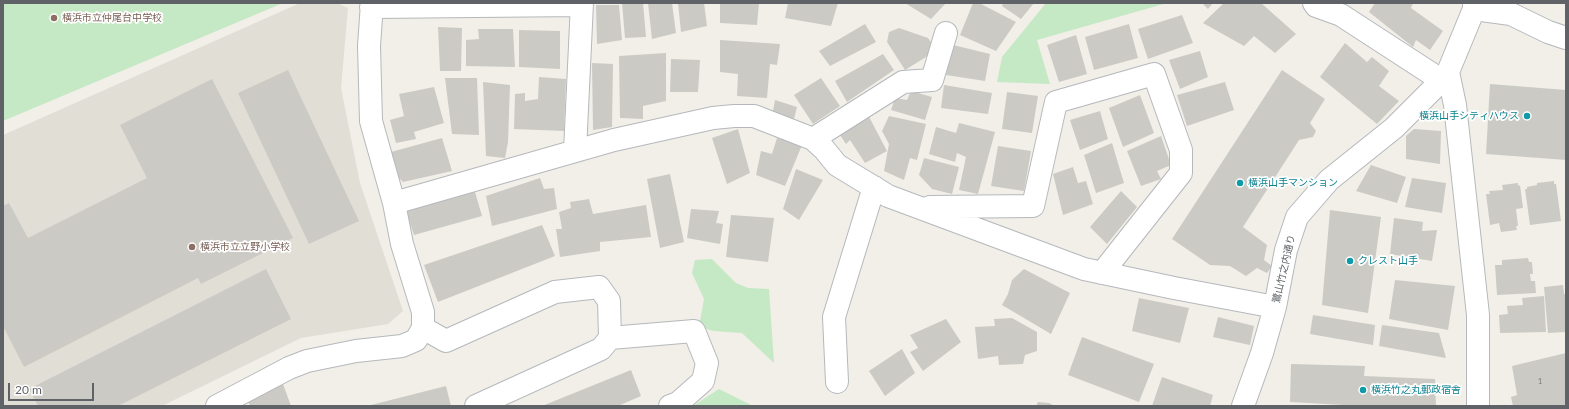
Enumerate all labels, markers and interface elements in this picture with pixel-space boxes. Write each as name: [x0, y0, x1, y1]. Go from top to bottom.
place label: 横浜市立仲尾台中学校: [62, 12, 162, 24]
marker: 横浜市立仲尾台中学校: [49, 13, 59, 23]
place label: 横浜山手シティハウス: [1419, 110, 1519, 122]
marker: 横浜山手シティハウス: [1522, 111, 1532, 121]
place label: 横浜山手マンション: [1248, 177, 1338, 189]
marker: 横浜山手マンション: [1235, 178, 1245, 188]
street label: 鷺山竹之内通り: [1270, 234, 1298, 304]
place label: 横浜市立立野小学校: [200, 241, 290, 253]
marker: 横浜市立立野小学校: [187, 242, 197, 252]
place label: クレスト山手: [1358, 255, 1418, 267]
marker: クレスト山手: [1345, 256, 1355, 266]
scale bar: [10, 375, 96, 401]
house number: 1: [1538, 376, 1542, 386]
text: 20 m: [15, 382, 42, 397]
place label: 横浜竹之丸郵政宿舎: [1371, 384, 1461, 396]
marker: 横浜竹之丸郵政宿舎: [1358, 385, 1368, 395]

